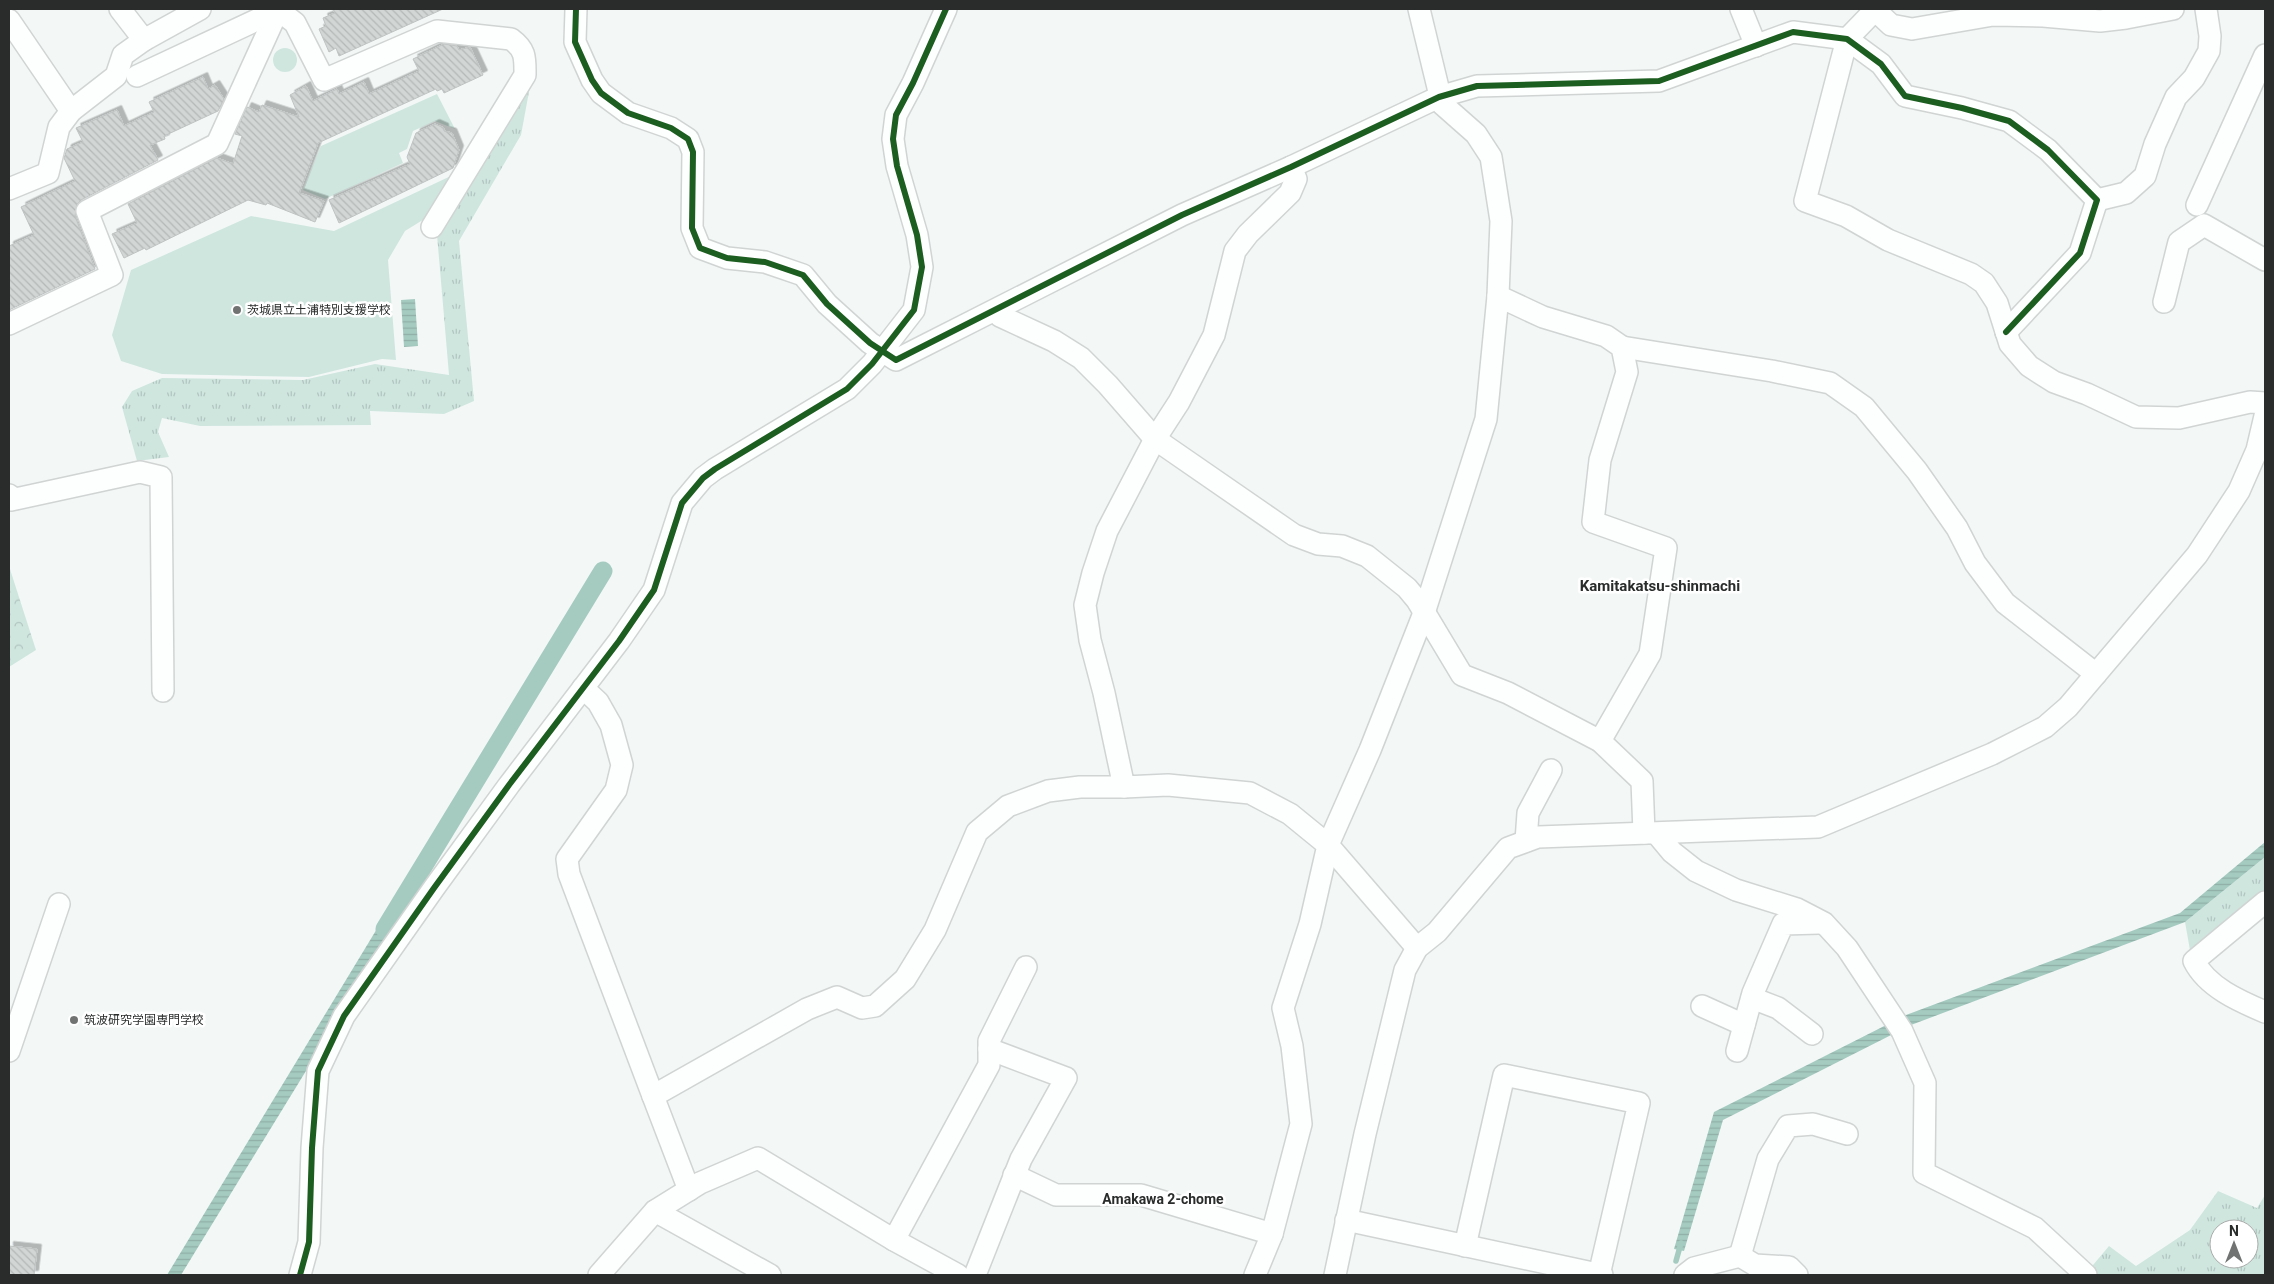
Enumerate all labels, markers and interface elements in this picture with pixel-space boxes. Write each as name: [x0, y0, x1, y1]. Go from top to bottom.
place label: 茨城県立土浦特別支援学校: [247, 303, 391, 317]
marker: 茨城県立土浦特別支援学校: [231, 304, 243, 316]
district label: Kamitakatsu-shinmachi: [1580, 577, 1740, 595]
place label: 筑波研究学園専門学校: [84, 1013, 204, 1027]
marker: 筑波研究学園専門学校: [68, 1014, 80, 1026]
district label: Amakawa 2-chome: [1102, 1191, 1224, 1207]
north arrow: [2209, 1219, 2259, 1269]
text: N: [2229, 1223, 2239, 1239]

